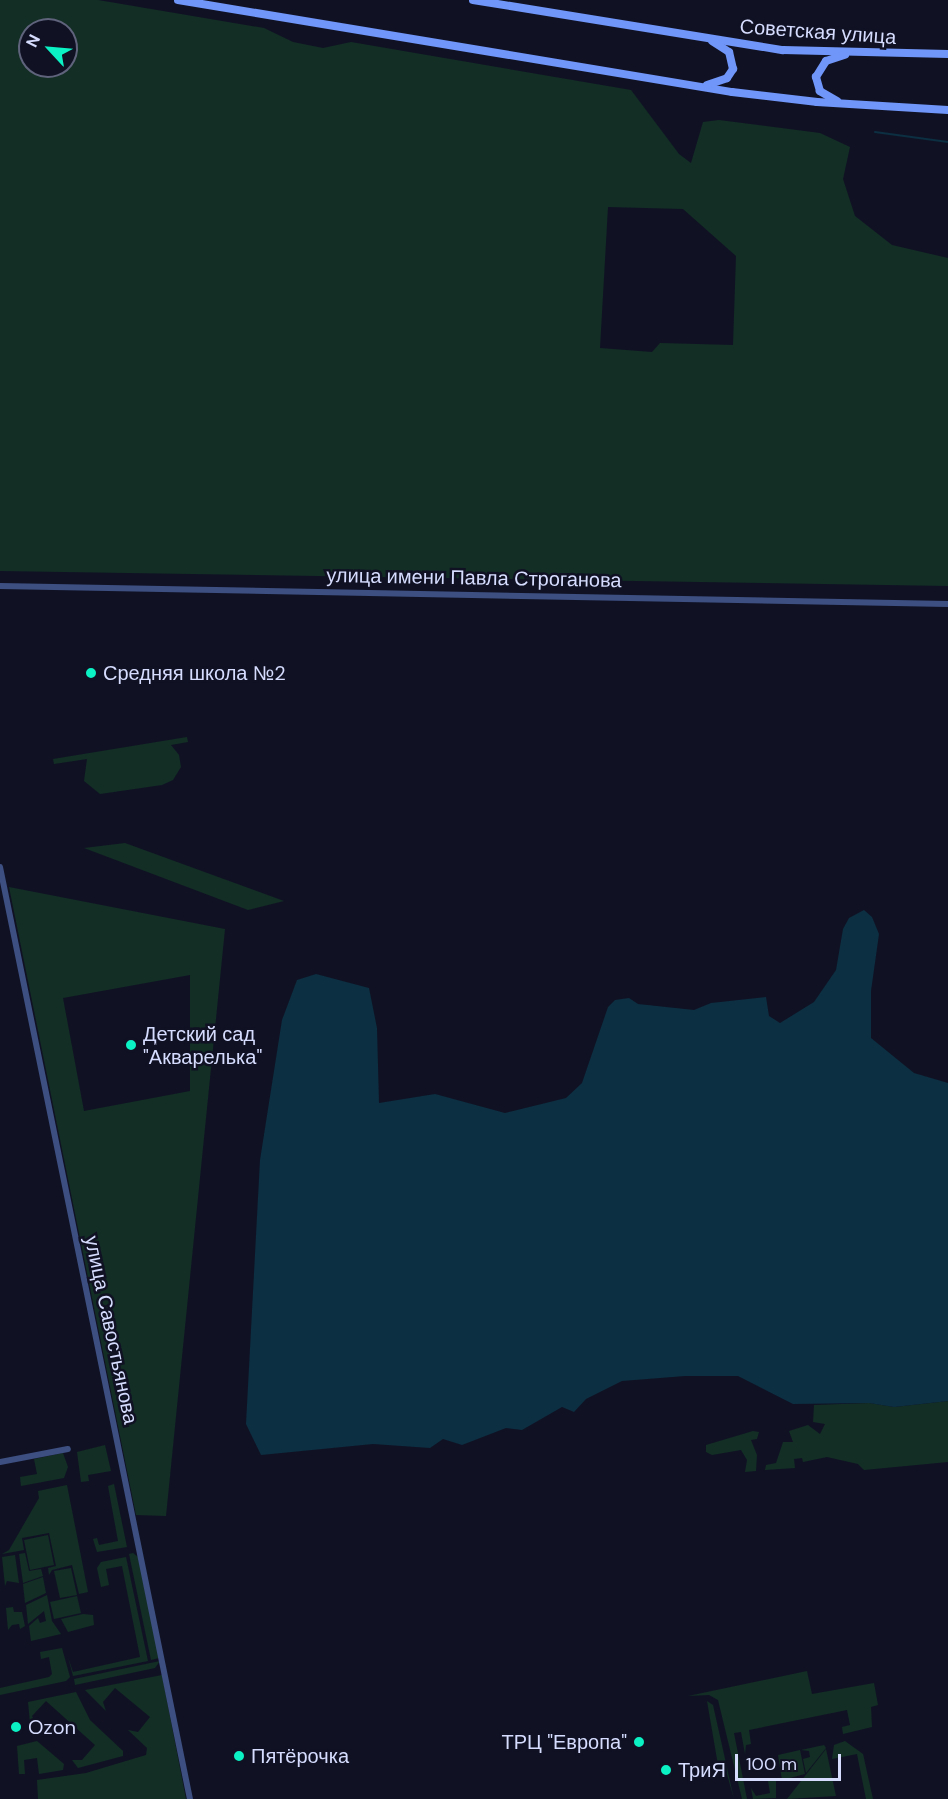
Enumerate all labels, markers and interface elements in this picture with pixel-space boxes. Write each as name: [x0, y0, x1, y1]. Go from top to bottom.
street label: Советская улица: [739, 15, 897, 49]
north arrow: [18, 18, 78, 78]
text: N: [21, 31, 45, 51]
street label: улица имени Павла Строганова: [326, 563, 622, 593]
place label: Средняя школа №2: [103, 661, 286, 685]
marker: Средняя школа №2: [84, 666, 98, 680]
place label: Детский сад "Акварелька": [143, 1022, 262, 1069]
marker: Детский сад "Акварелька": [124, 1038, 138, 1052]
street label: улица Савостьянова: [79, 1234, 143, 1426]
place label: Ozon: [28, 1715, 76, 1739]
marker: Ozon: [9, 1720, 23, 1734]
place label: ТРЦ "Европа": [502, 1730, 627, 1754]
marker: ТРЦ "Европа": [632, 1735, 646, 1749]
scale bar: [738, 1742, 844, 1780]
place label: Пятёрочка: [251, 1744, 349, 1768]
marker: Пятёрочка: [232, 1749, 246, 1763]
text: 100 m: [746, 1752, 797, 1776]
place label: ТриЯ: [678, 1758, 726, 1782]
marker: ТриЯ: [659, 1763, 673, 1777]

